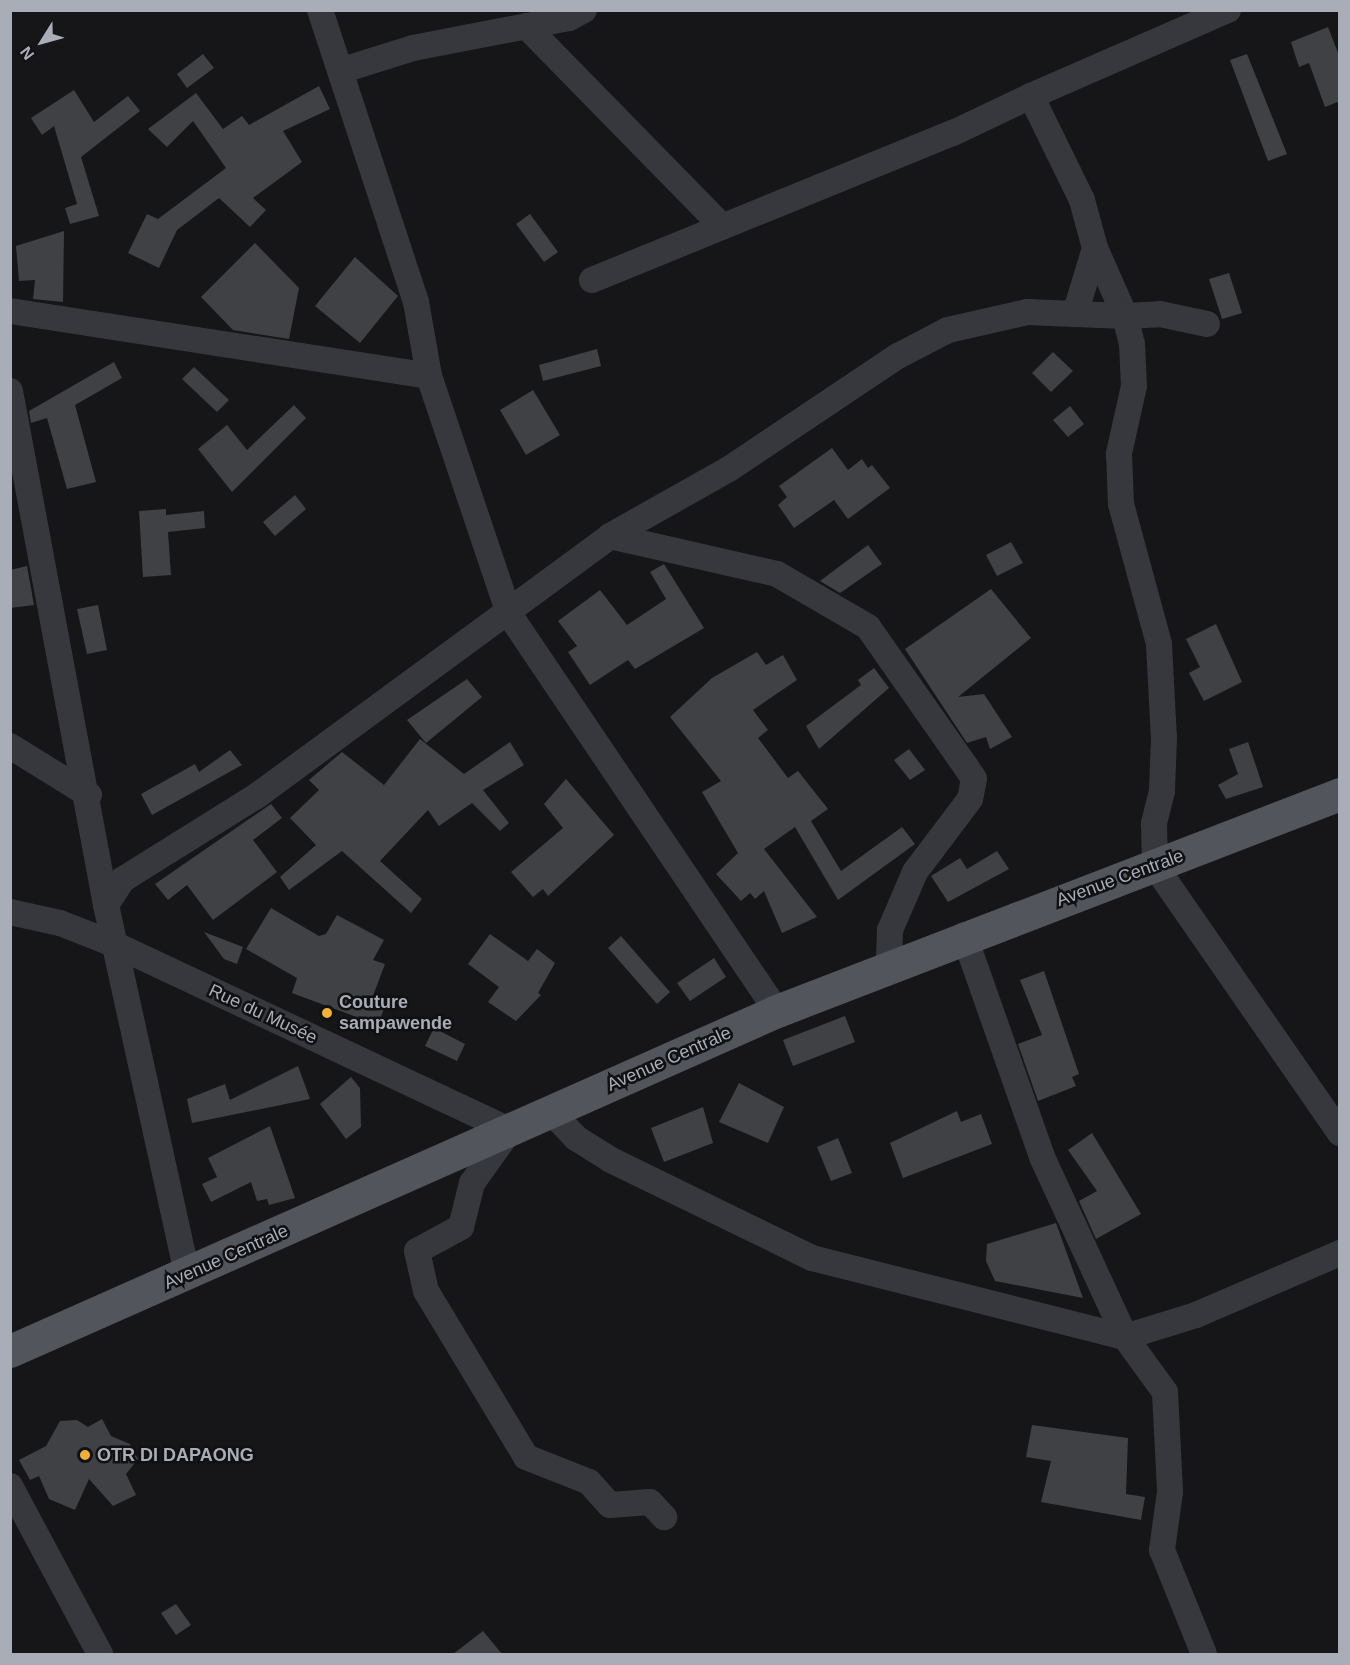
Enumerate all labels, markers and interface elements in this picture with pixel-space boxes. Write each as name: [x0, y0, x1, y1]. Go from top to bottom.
north arrow: [12, 12, 72, 72]
text: N: [17, 43, 37, 63]
street label: Avenue Centrale: [1053, 845, 1187, 911]
street label: Rue du Musée: [205, 979, 321, 1049]
place label: Couture sampawende: [339, 992, 452, 1034]
marker: Couture sampawende: [320, 1006, 334, 1020]
street label: Avenue Centrale: [604, 1022, 734, 1096]
street label: Avenue Centrale: [161, 1220, 291, 1294]
place label: OTR DI DAPAONG: [97, 1444, 254, 1466]
marker: OTR DI DAPAONG: [78, 1448, 92, 1462]

